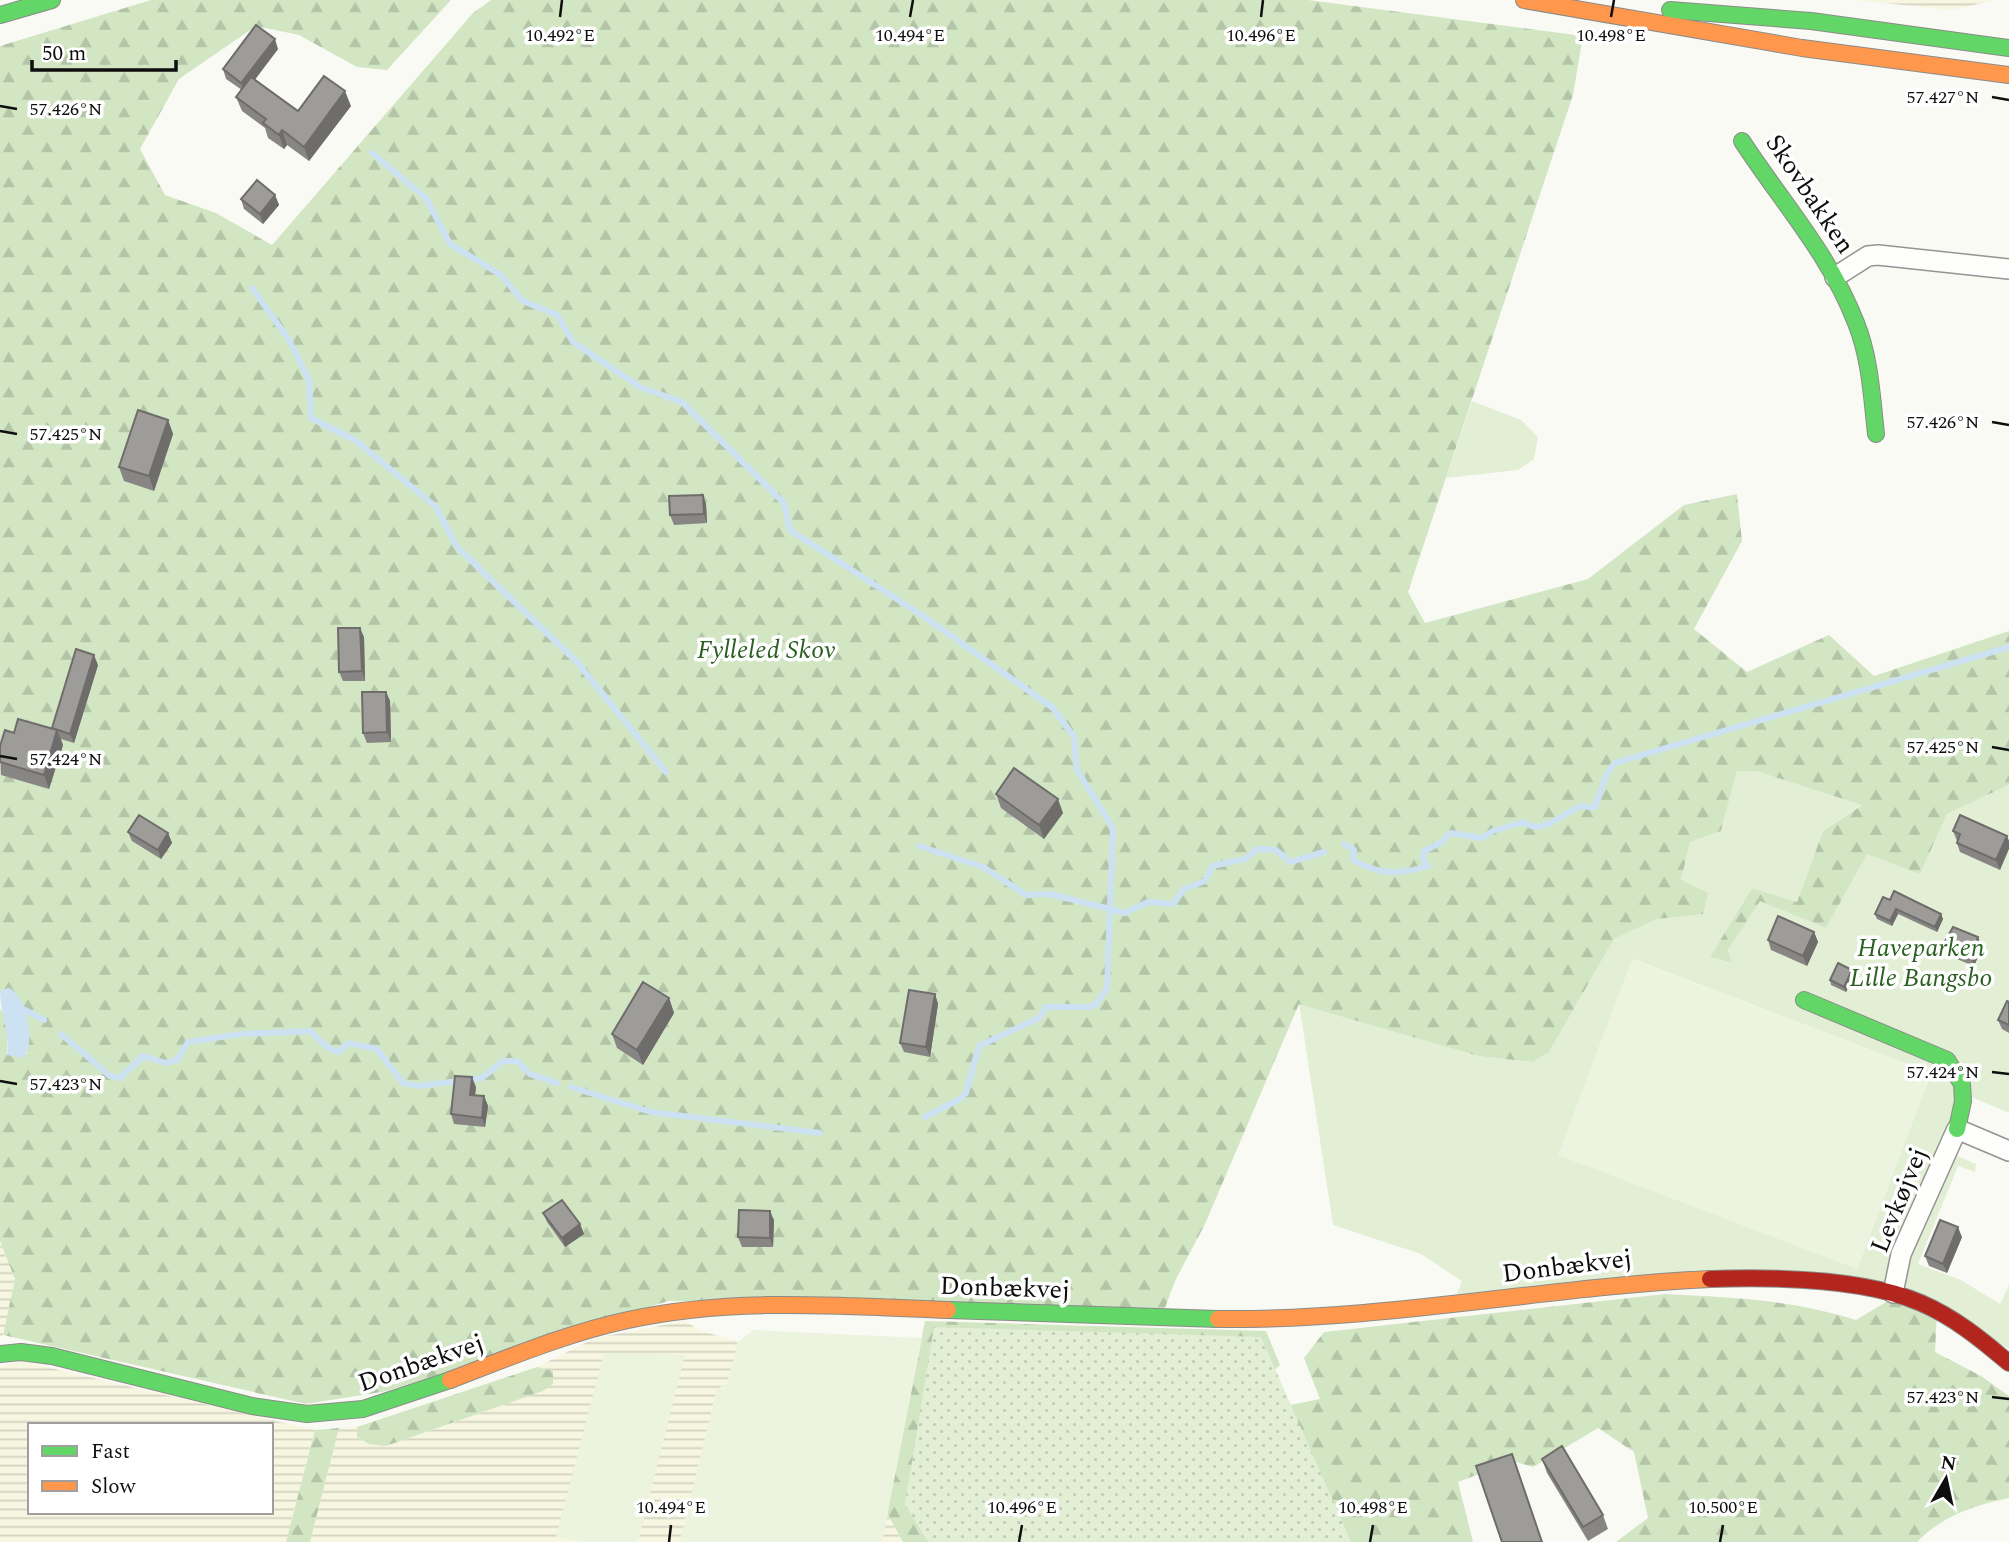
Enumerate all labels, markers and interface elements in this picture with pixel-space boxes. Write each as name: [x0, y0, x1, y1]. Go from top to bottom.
text: 10.492°E: [525, 22, 595, 49]
text: 10.494°E: [875, 22, 945, 49]
text: 10.496°E: [1226, 22, 1296, 49]
text: 10.498°E: [1576, 22, 1646, 49]
scale bar: [32, 28, 175, 72]
text: 50 m: [42, 38, 86, 70]
text: 57.427°N: [1907, 84, 1979, 111]
text: 57.426°N: [30, 96, 102, 123]
street label: Skovbakken: [1755, 126, 1865, 262]
text: 57.426°N: [1907, 409, 1979, 436]
text: 57.425°N: [30, 421, 102, 448]
park label: Fylleled Skov: [697, 630, 835, 670]
text: 57.425°N: [1907, 734, 1979, 761]
text: 57.424°N: [30, 746, 102, 773]
park label: Haveparken Lille Bangsbo: [1849, 928, 1993, 998]
text: 57.424°N: [1907, 1059, 1979, 1086]
text: 57.423°N: [30, 1071, 102, 1098]
street label: Levkøjvej: [1860, 1141, 1938, 1259]
street label: Donbækvej: [1500, 1238, 1634, 1294]
street label: Donbækvej: [939, 1266, 1071, 1310]
street label: Donbækvej: [353, 1323, 489, 1403]
text: 57.423°N: [1907, 1384, 1979, 1411]
legend: [28, 1423, 273, 1514]
text: Fast: [91, 1436, 130, 1468]
north arrow: [1911, 1444, 1981, 1514]
text: N: [1938, 1448, 1958, 1479]
text: Slow: [91, 1471, 137, 1503]
text: 10.494°E: [636, 1494, 706, 1521]
text: 10.496°E: [987, 1494, 1057, 1521]
text: 10.498°E: [1338, 1494, 1408, 1521]
text: 10.500°E: [1688, 1494, 1758, 1521]

